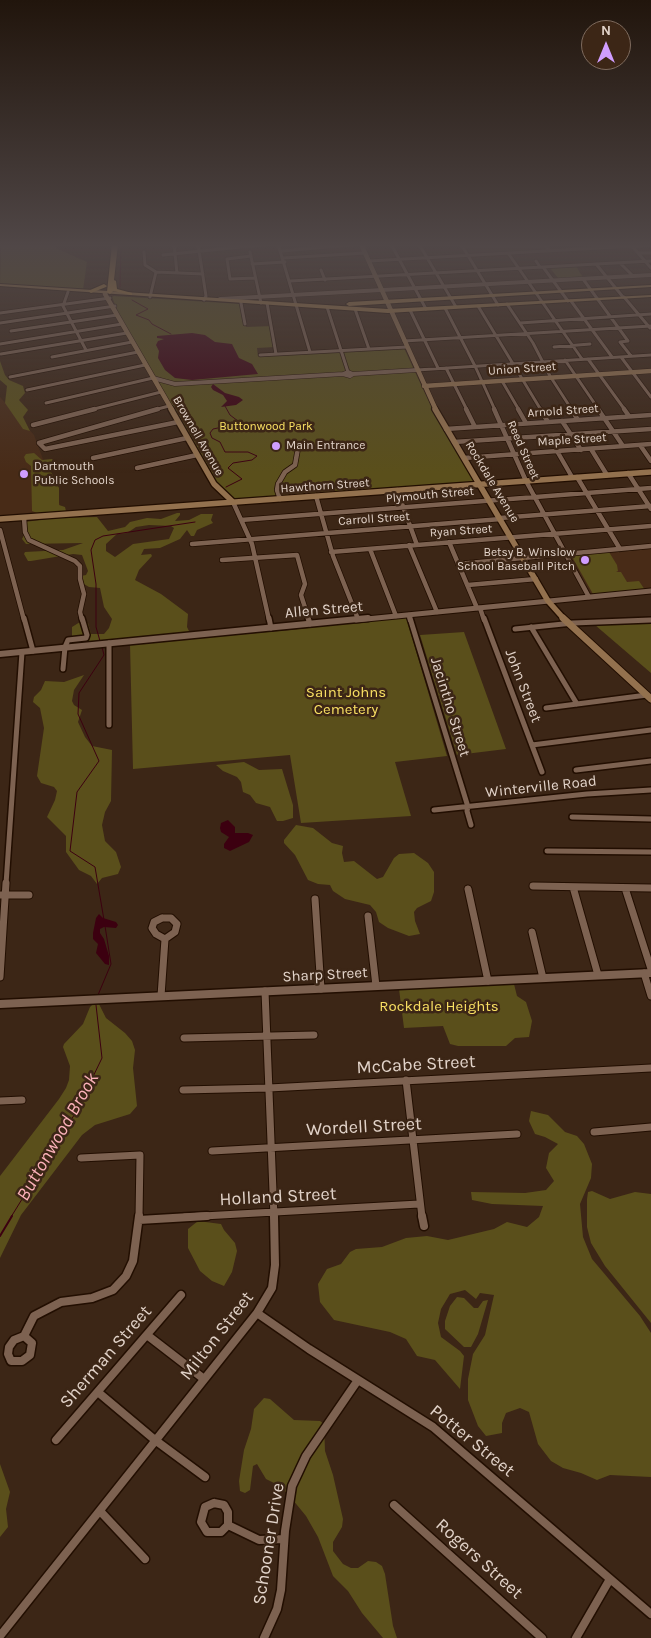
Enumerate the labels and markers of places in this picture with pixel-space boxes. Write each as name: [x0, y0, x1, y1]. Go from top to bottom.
place label: Main Entrance: [286, 439, 365, 453]
marker: Main Entrance: [270, 440, 282, 452]
place label: Dartmouth Public Schools: [34, 460, 114, 488]
marker: Dartmouth Public Schools: [18, 468, 30, 480]
place label: Betsy B. Winslow School Baseball Pitch: [457, 546, 575, 574]
marker: Betsy B. Winslow School Baseball Pitch: [579, 554, 591, 566]

